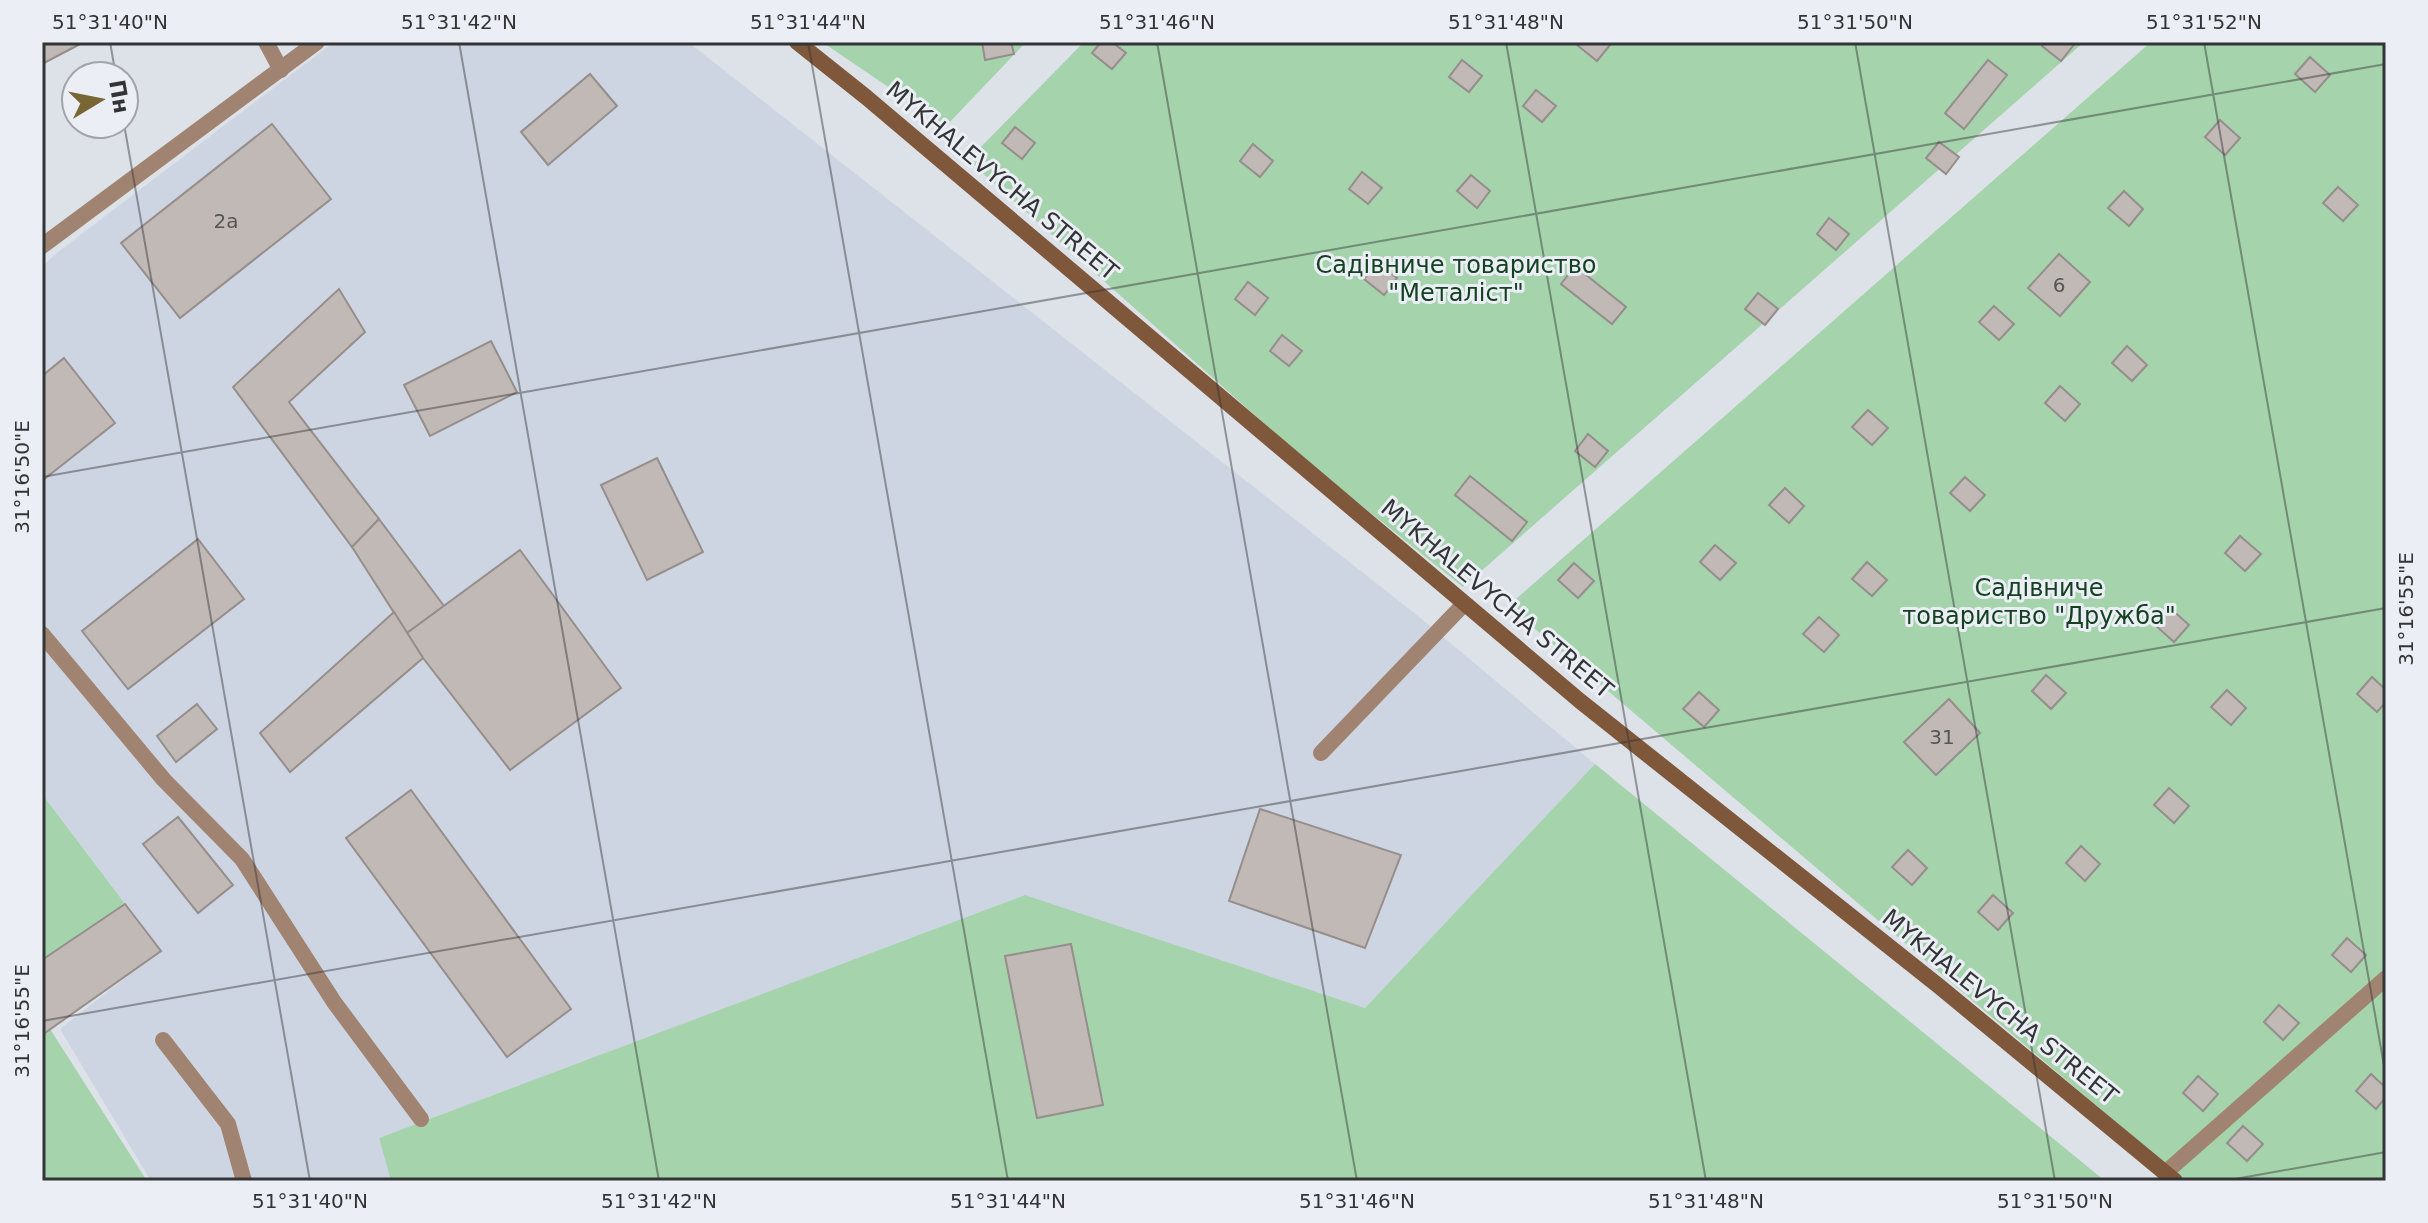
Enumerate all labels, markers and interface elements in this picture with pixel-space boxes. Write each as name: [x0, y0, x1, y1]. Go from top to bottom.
text: 51°31'40"N: [52, 10, 168, 34]
text: 51°31'42"N: [401, 10, 517, 34]
text: 51°31'44"N: [750, 10, 866, 34]
text: 51°31'46"N: [1099, 10, 1215, 34]
text: 51°31'48"N: [1448, 10, 1564, 34]
text: 51°31'50"N: [1797, 10, 1913, 34]
text: 51°31'52"N: [2146, 10, 2262, 34]
north arrow: [60, 60, 140, 140]
street label: MYKHALEVYCHA STREET: [880, 76, 1124, 287]
text: Пн: [104, 78, 134, 115]
house number: 2а: [214, 209, 238, 233]
park label: Садівниче товариство "Металіст": [1315, 251, 1597, 307]
house number: 6: [2053, 273, 2065, 297]
text: 31°16'50"E: [10, 420, 34, 534]
street label: MYKHALEVYCHA STREET: [1375, 494, 1619, 705]
text: 31°16'55"E: [2394, 552, 2418, 666]
park label: Садівниче товариство "Дружба": [1902, 574, 2176, 630]
house number: 31: [1929, 725, 1955, 749]
street label: MYKHALEVYCHA STREET: [1877, 904, 2123, 1111]
text: 31°16'55"E: [10, 964, 34, 1078]
text: 51°31'40"N: [252, 1189, 368, 1213]
text: 51°31'42"N: [601, 1189, 717, 1213]
text: 51°31'44"N: [950, 1189, 1066, 1213]
text: 51°31'46"N: [1299, 1189, 1415, 1213]
text: 51°31'48"N: [1648, 1189, 1764, 1213]
text: 51°31'50"N: [1997, 1189, 2113, 1213]

